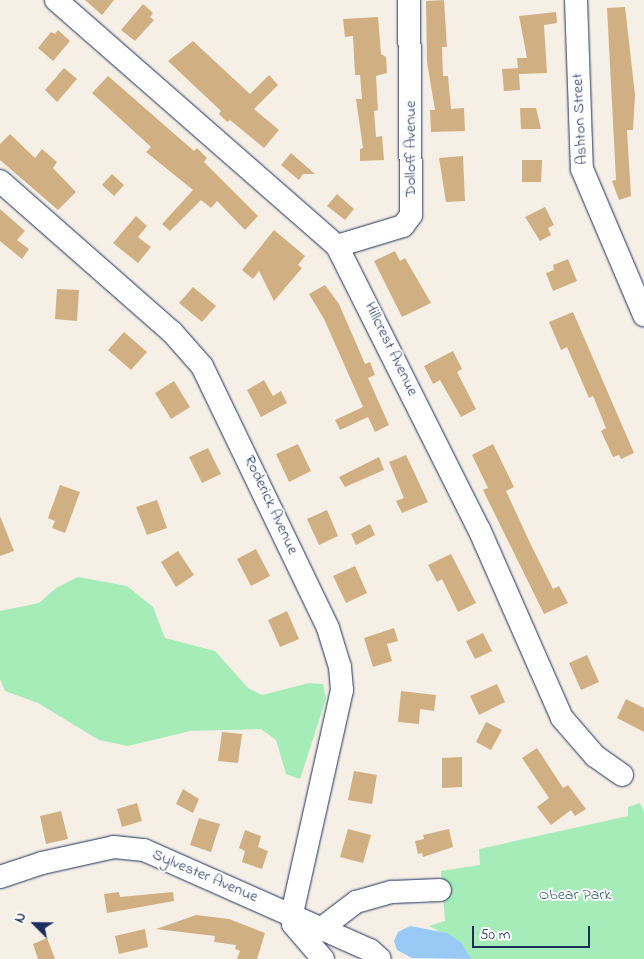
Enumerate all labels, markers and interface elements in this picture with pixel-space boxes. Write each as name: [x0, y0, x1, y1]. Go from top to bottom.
street label: Ashton Street: [568, 73, 592, 165]
street label: Dolloff Avenue: [401, 101, 421, 197]
street label: Hillcrest Avenue: [360, 299, 422, 399]
street label: Roderick Avenue: [240, 452, 302, 558]
street label: Sylvester Avenue: [149, 845, 261, 907]
park label: Obear Park: [539, 885, 611, 905]
north arrow: [10, 899, 60, 949]
text: N: [9, 909, 32, 926]
scale bar: [474, 916, 592, 948]
text: 50 m: [480, 924, 510, 946]

